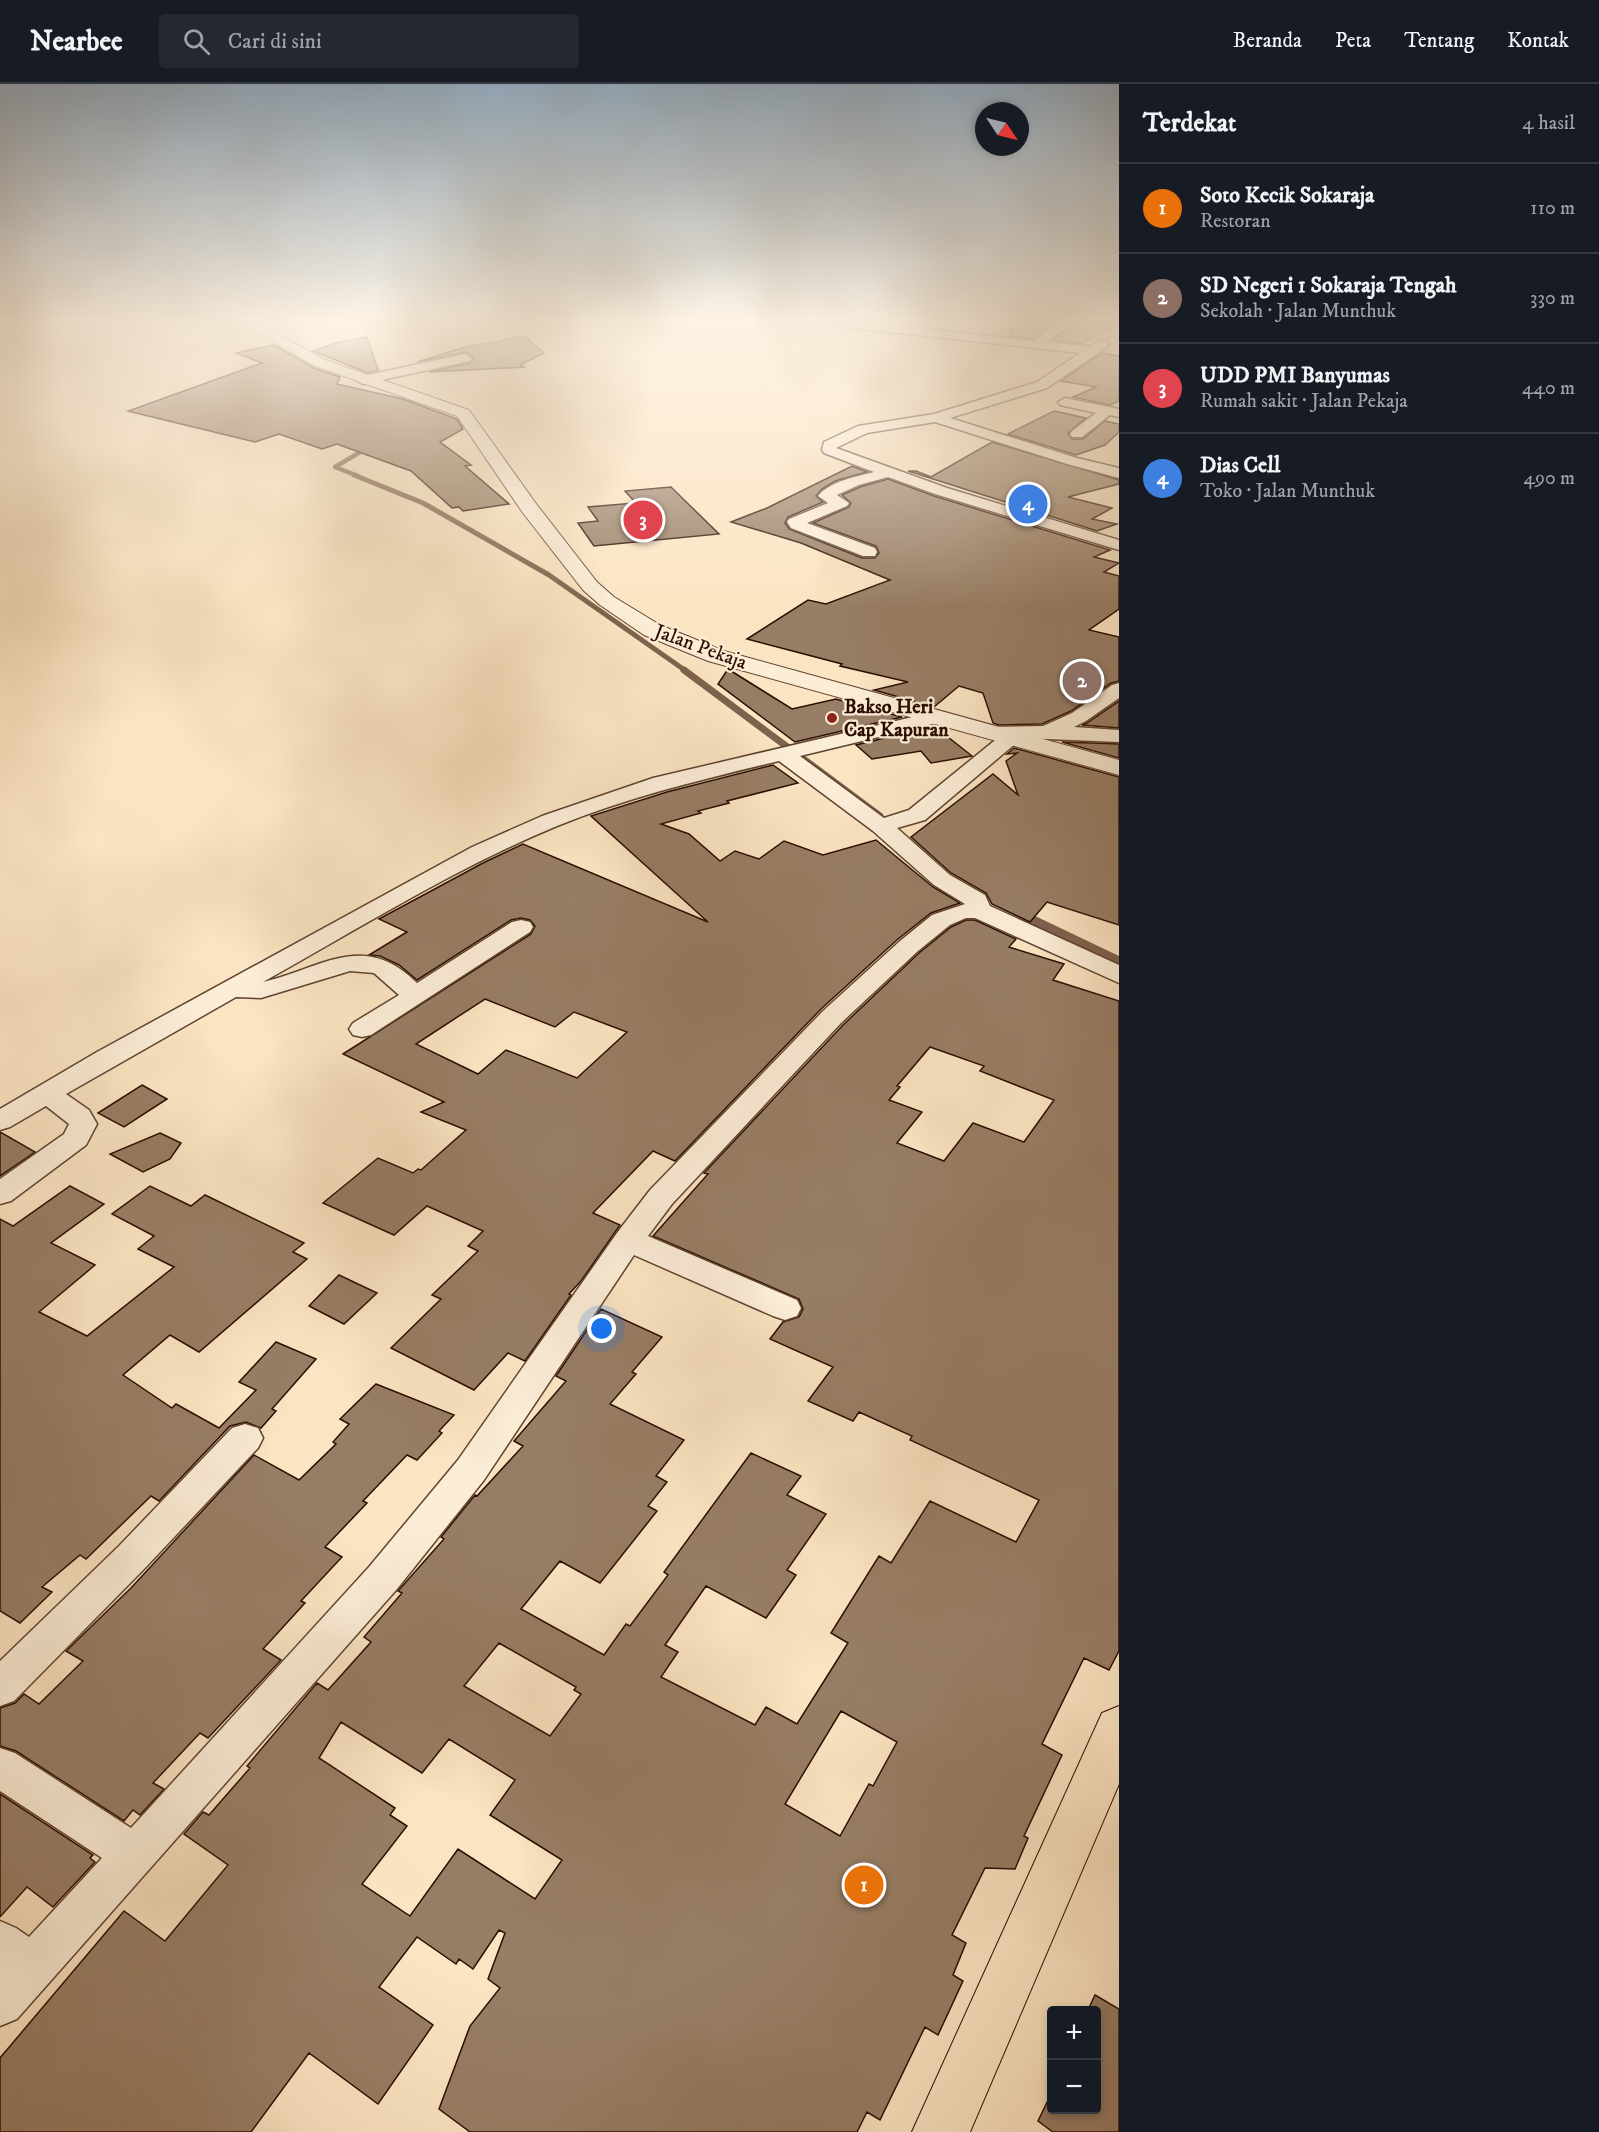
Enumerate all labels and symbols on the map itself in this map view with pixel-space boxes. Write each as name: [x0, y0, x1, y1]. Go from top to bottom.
north arrow: [975, 102, 1029, 156]
pin: 4: [1008, 482, 1048, 526]
pin: 3: [624, 498, 662, 542]
street label: Jalan Pekaja: [649, 618, 751, 676]
pin: 2: [1062, 658, 1102, 704]
place label: Bakso Heri Cap Kapuran: [844, 695, 949, 743]
marker: Bakso Heri Cap Kapuran: [825, 711, 839, 725]
your location: [587, 1314, 616, 1343]
pin: 1: [844, 1862, 884, 1908]

